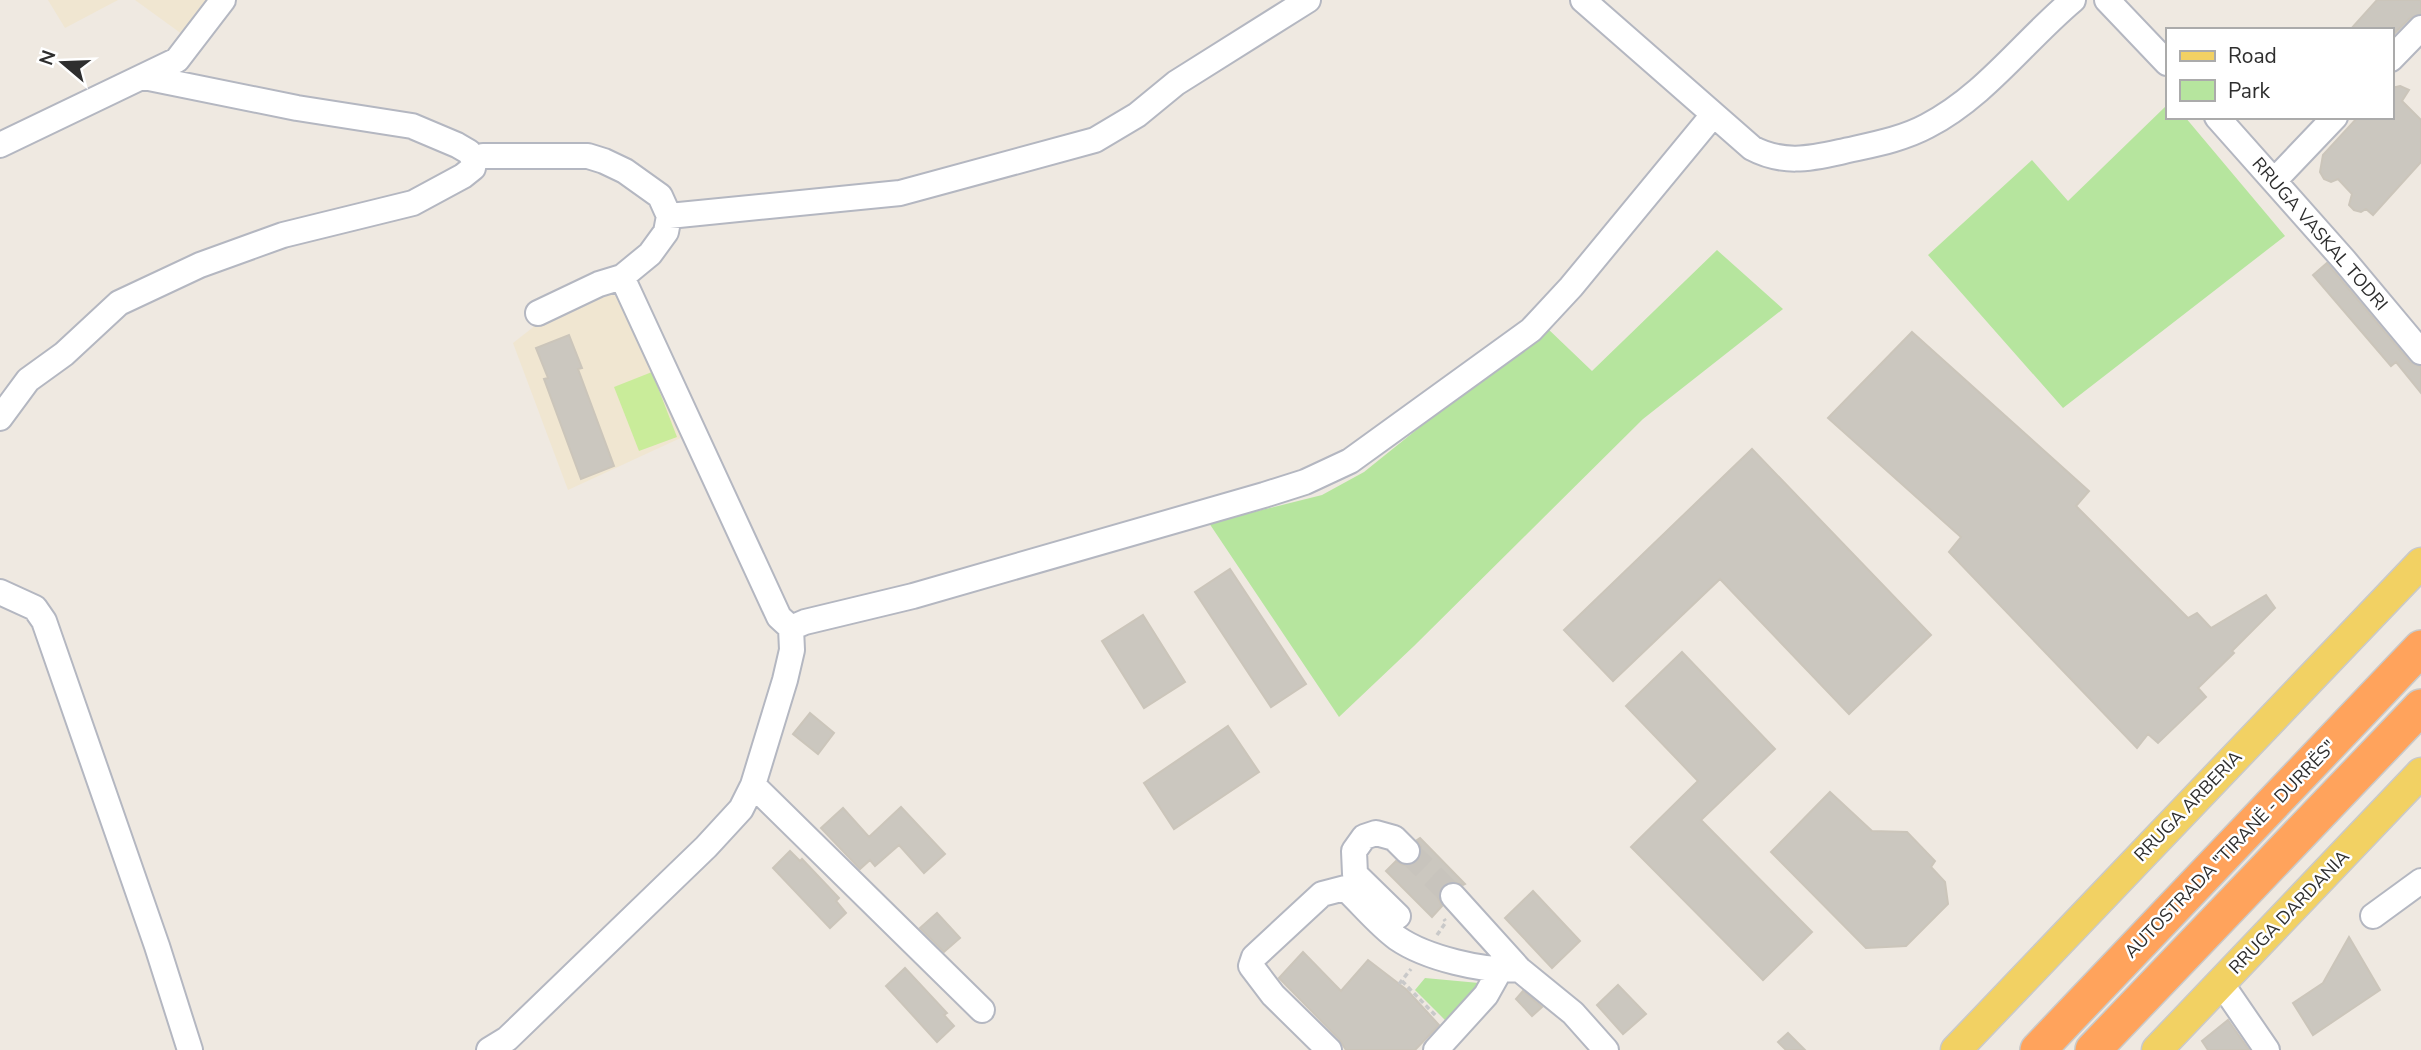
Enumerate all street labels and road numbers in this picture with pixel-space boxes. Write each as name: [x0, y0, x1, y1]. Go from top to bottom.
street label: RRUGA VASKAL TODRI: [2247, 152, 2393, 316]
street label: AUTOSTRADA "TIRANË - DURRËS": [2119, 735, 2341, 963]
street label: RRUGA ARBERIA: [2129, 745, 2247, 867]
street label: RRUGA DARDANIA: [2224, 845, 2354, 979]

